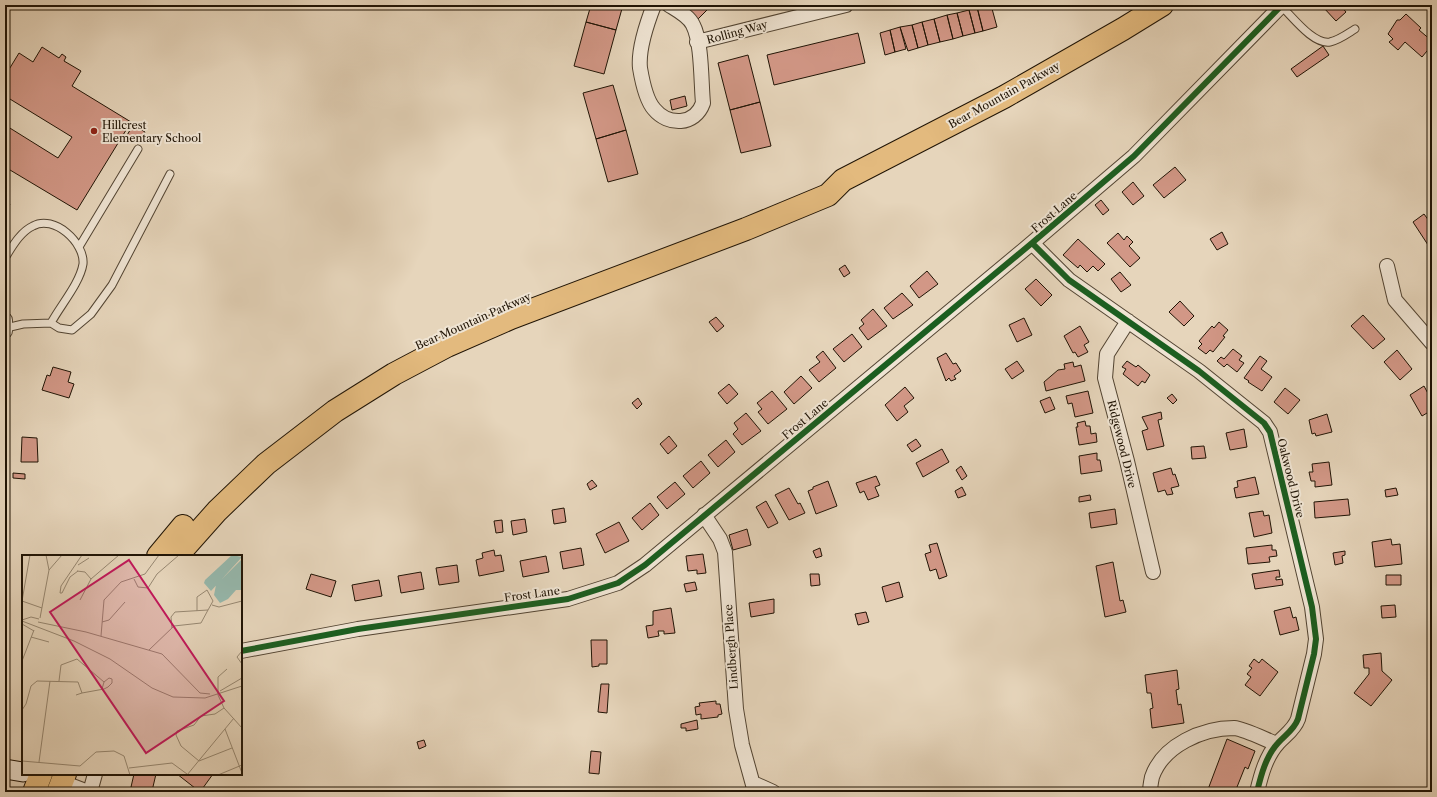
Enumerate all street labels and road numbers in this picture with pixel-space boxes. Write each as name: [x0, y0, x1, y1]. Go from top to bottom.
street label: Rolling Way: [705, 17, 770, 47]
street label: Bear Mountain Parkway: [946, 58, 1063, 131]
street label: Frost Lane: [1028, 188, 1080, 236]
street label: Bear Mountain Parkway: [413, 289, 534, 353]
street label: Frost Lane: [779, 396, 831, 442]
street label: Ridgewood Drive: [1104, 398, 1140, 490]
street label: Oakwood Drive: [1274, 437, 1308, 519]
street label: Frost Lane: [503, 583, 561, 605]
street label: Lindbergh Place: [721, 604, 741, 690]

